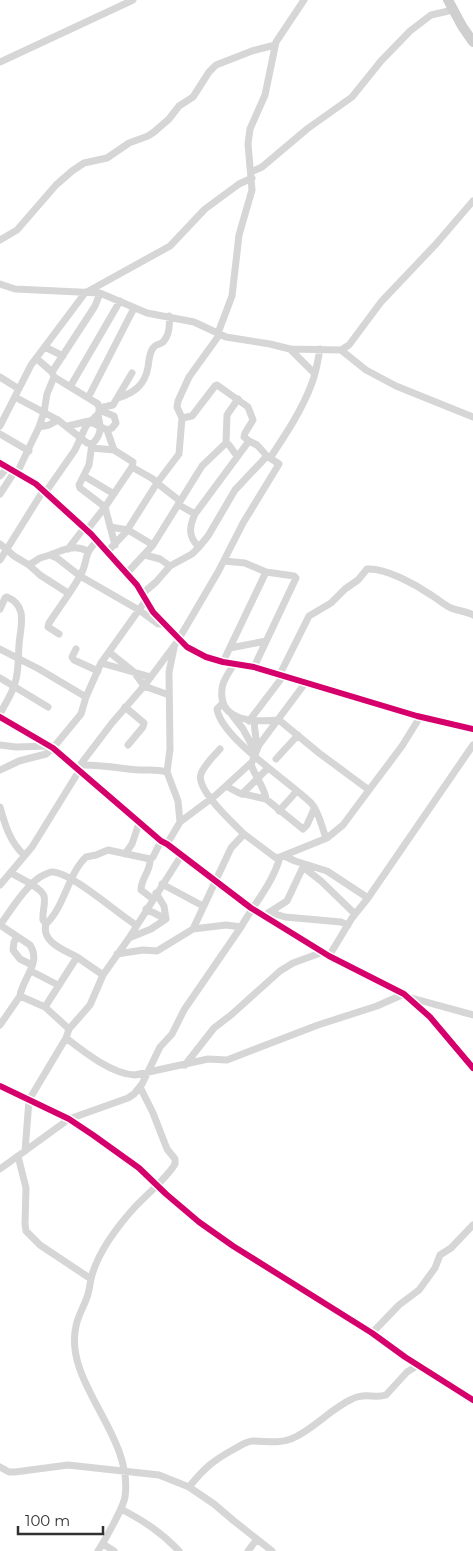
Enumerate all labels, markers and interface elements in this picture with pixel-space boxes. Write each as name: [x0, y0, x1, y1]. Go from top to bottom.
scale bar: [18, 1504, 102, 1536]
text: 100 m: [25, 1511, 70, 1530]

